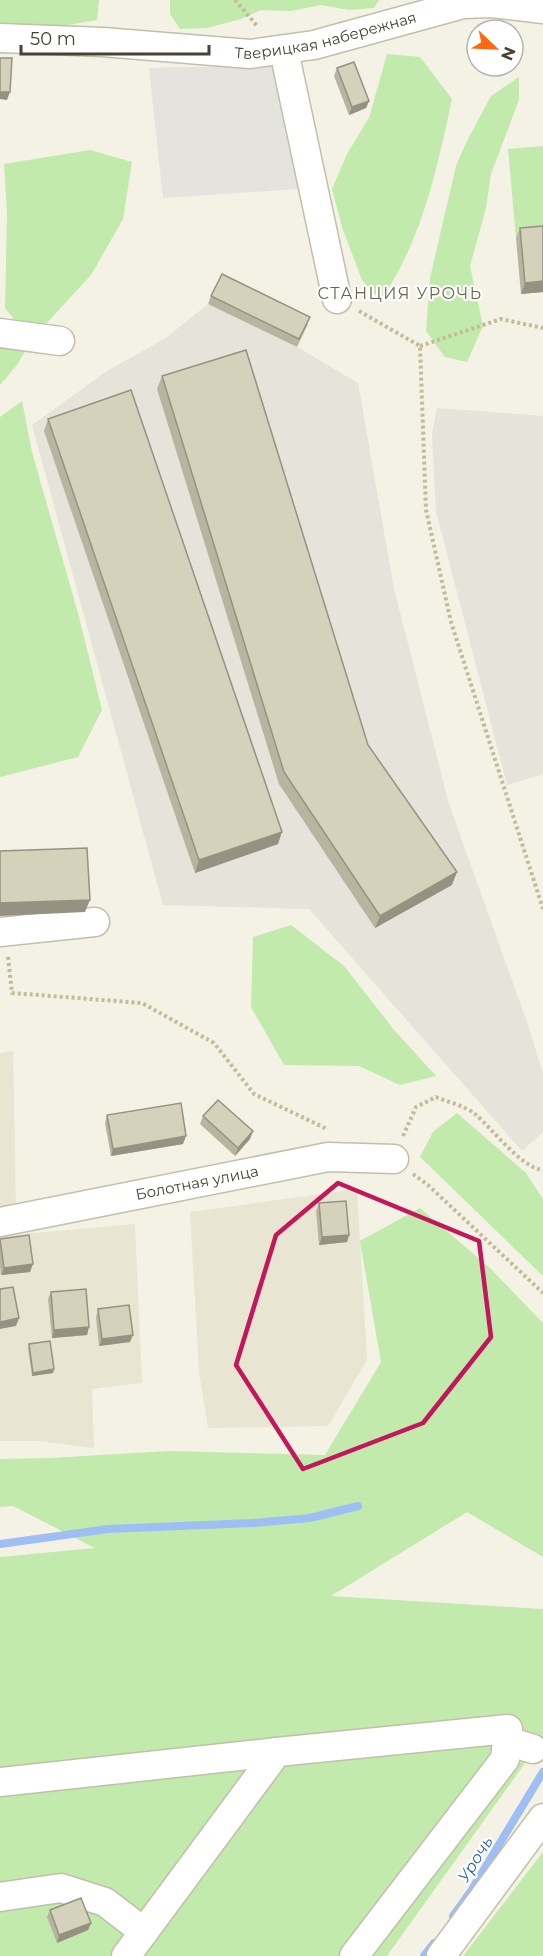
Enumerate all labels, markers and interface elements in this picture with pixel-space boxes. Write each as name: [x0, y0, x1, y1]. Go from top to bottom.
street label: Тверицкая набережная: [234, 7, 418, 63]
scale bar: [21, 18, 208, 56]
north arrow: [465, 18, 525, 78]
text: 50 m: [30, 28, 76, 50]
text: N: [497, 44, 520, 63]
district label: СТАНЦИЯ УРОЧЬ: [317, 284, 483, 303]
street label: Болотная улица: [134, 1161, 260, 1204]
water label: Урочь: [454, 1833, 497, 1886]

